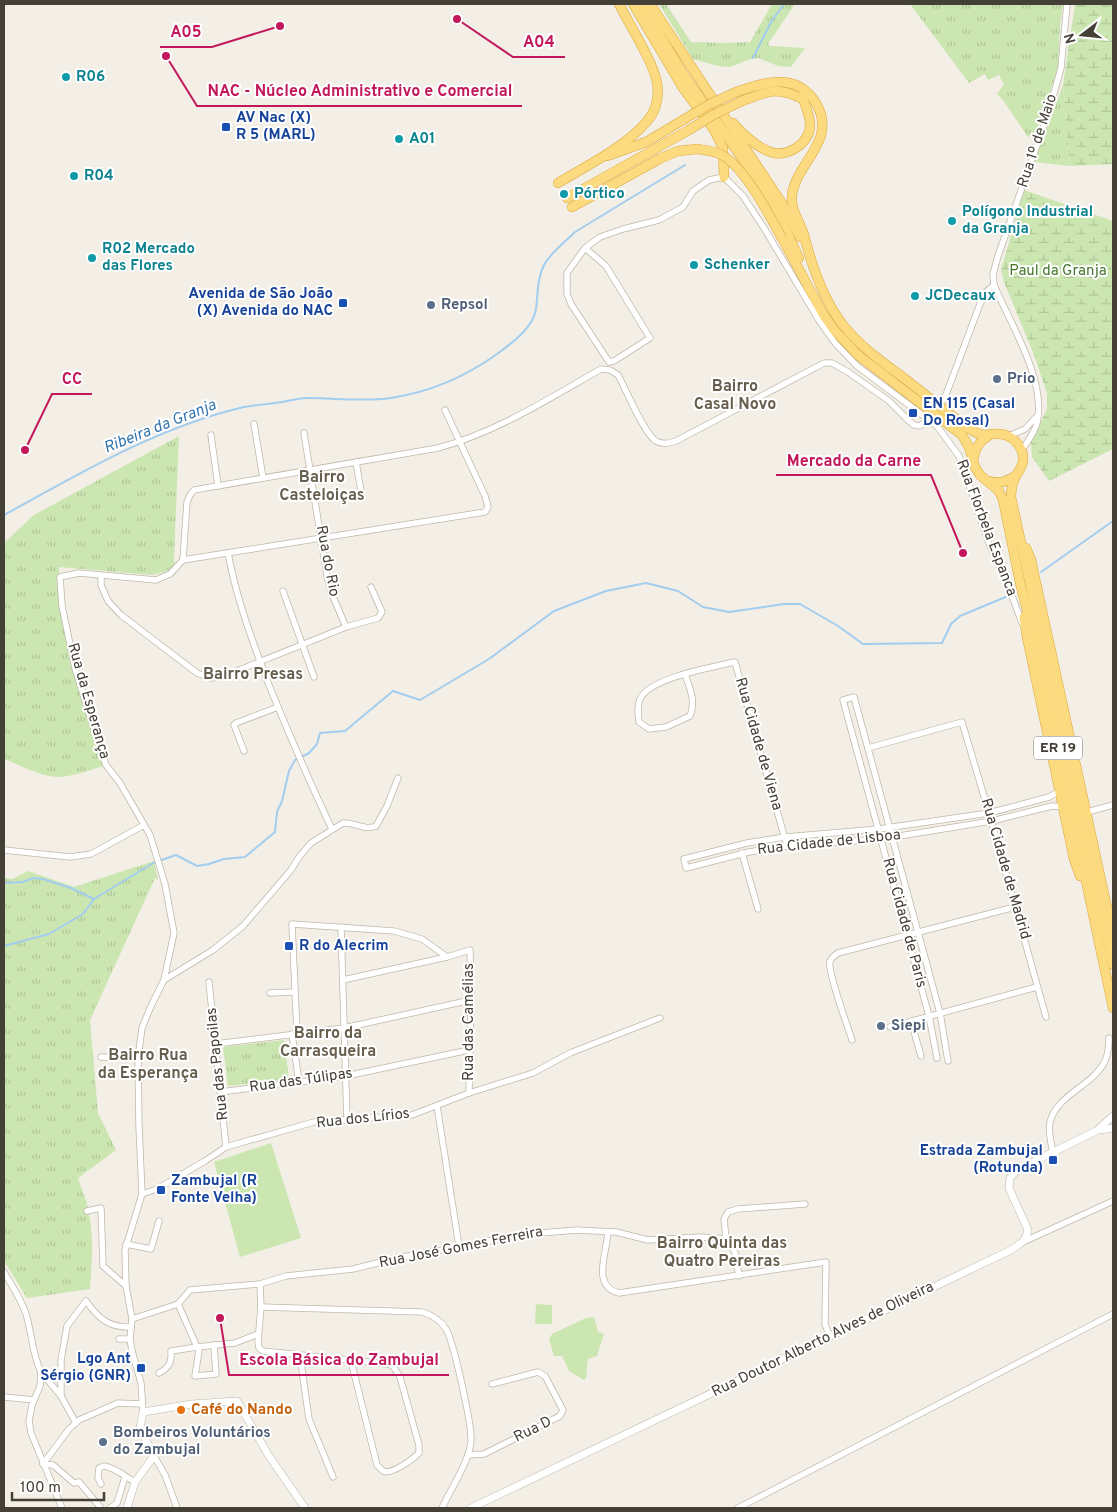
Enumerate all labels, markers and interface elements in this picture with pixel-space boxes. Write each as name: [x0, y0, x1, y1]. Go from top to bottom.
north arrow: [1057, 10, 1107, 60]
callout: A05: [160, 16, 212, 47]
text: A05: [170, 23, 202, 43]
callout: A04: [513, 26, 565, 57]
text: N: [1061, 31, 1081, 45]
text: A04: [523, 33, 555, 53]
place label: R06: [76, 68, 105, 87]
marker: R06: [60, 71, 72, 83]
callout: NAC - Núcleo Administrativo e Comercial: [197, 75, 522, 106]
text: NAC - Núcleo Administrativo e Comercial: [208, 82, 512, 102]
street label: Rua 1º de Maio: [1014, 92, 1062, 190]
place label: AV Nac (X) R 5 (MARL): [236, 109, 316, 145]
marker: AV Nac (X) R 5 (MARL): [220, 121, 232, 133]
place label: A01: [409, 130, 435, 149]
marker: A01: [393, 133, 405, 145]
place label: R04: [84, 167, 114, 186]
marker: R04: [68, 170, 80, 182]
place label: Pórtico: [574, 185, 625, 204]
marker: Pórtico: [558, 188, 570, 200]
place label: Polígono Industrial da Granja: [962, 203, 1093, 239]
marker: Polígono Industrial da Granja: [946, 215, 958, 227]
place label: R02 Mercado das Flores: [102, 240, 195, 276]
marker: R02 Mercado das Flores: [86, 252, 98, 264]
place label: Schenker: [704, 256, 771, 275]
marker: Schenker: [688, 259, 700, 271]
park label: Paul da Granja: [1009, 262, 1107, 281]
place label: Avenida de São João (X) Avenida do NAC: [188, 285, 333, 321]
place label: JCDecaux: [925, 287, 996, 306]
marker: JCDecaux: [909, 290, 921, 302]
place label: Repsol: [441, 296, 488, 315]
marker: Avenida de São João (X) Avenida do NAC: [337, 297, 349, 309]
marker: Repsol: [425, 299, 437, 311]
callout: CC: [52, 363, 92, 394]
text: CC: [62, 370, 82, 390]
place label: Prio: [1007, 370, 1036, 389]
marker: Prio: [991, 373, 1003, 385]
district label: Bairro Casal Novo: [694, 377, 776, 415]
water label: Ribeira da Granja: [101, 395, 220, 459]
place label: EN 115 (Casal Do Rosal): [923, 395, 1015, 431]
marker: EN 115 (Casal Do Rosal): [907, 407, 919, 419]
callout: Mercado da Carne: [776, 444, 931, 475]
text: Mercado da Carne: [787, 452, 921, 472]
street label: Rua Florbela Espanca: [951, 457, 1021, 599]
district label: Bairro Casteloiças: [279, 468, 365, 506]
street label: Rua do Rio: [311, 524, 343, 598]
street label: Rua da Esperança: [62, 641, 114, 761]
district label: Bairro Presas: [203, 665, 303, 685]
street label: Rua Cidade de Viena: [730, 675, 786, 813]
road number: ER 19: [1034, 736, 1082, 760]
street label: Rua Cidade de Madrid: [976, 796, 1034, 942]
street label: Rua Cidade de Lisboa: [756, 826, 902, 860]
street label: Rua Cidade de Paris: [878, 856, 930, 990]
place label: R do Alecrim: [299, 937, 389, 956]
marker: R do Alecrim: [283, 940, 295, 952]
street label: Rua das Camélias: [460, 963, 479, 1081]
street label: Rua das Papoilas: [203, 1007, 233, 1121]
place label: Siepi: [891, 1017, 926, 1036]
marker: Siepi: [875, 1020, 887, 1032]
district label: Bairro da Carrasqueira: [280, 1024, 376, 1062]
district label: Bairro Rua da Esperança: [98, 1046, 198, 1084]
street label: Rua das Túlipas: [248, 1064, 354, 1098]
street label: Rua dos Lírios: [315, 1105, 411, 1133]
place label: Estrada Zambujal (Rotunda): [920, 1142, 1043, 1178]
marker: Estrada Zambujal (Rotunda): [1047, 1154, 1059, 1166]
place label: Zambujal (R Fonte Velha): [171, 1172, 257, 1208]
marker: Zambujal (R Fonte Velha): [155, 1184, 167, 1196]
street label: Rua José Gomes Ferreira: [377, 1223, 545, 1273]
district label: Bairro Quinta das Quatro Pereiras: [657, 1234, 787, 1272]
street label: Rua Doutor Alberto Alves de Oliveira: [709, 1278, 937, 1402]
callout: Escola Básica do Zambujal: [229, 1344, 449, 1375]
place label: Lgo Ant Sérgio (GNR): [40, 1350, 131, 1386]
text: Escola Básica do Zambujal: [239, 1351, 439, 1371]
marker: Lgo Ant Sérgio (GNR): [135, 1362, 147, 1374]
place label: Café do Nando: [191, 1401, 292, 1420]
marker: Café do Nando: [175, 1404, 187, 1416]
street label: Rua D: [511, 1413, 555, 1447]
place label: Bombeiros Voluntários do Zambujal: [113, 1424, 271, 1460]
marker: Bombeiros Voluntários do Zambujal: [97, 1436, 109, 1448]
scale bar: [12, 1470, 105, 1502]
text: 100 m: [20, 1479, 61, 1498]

